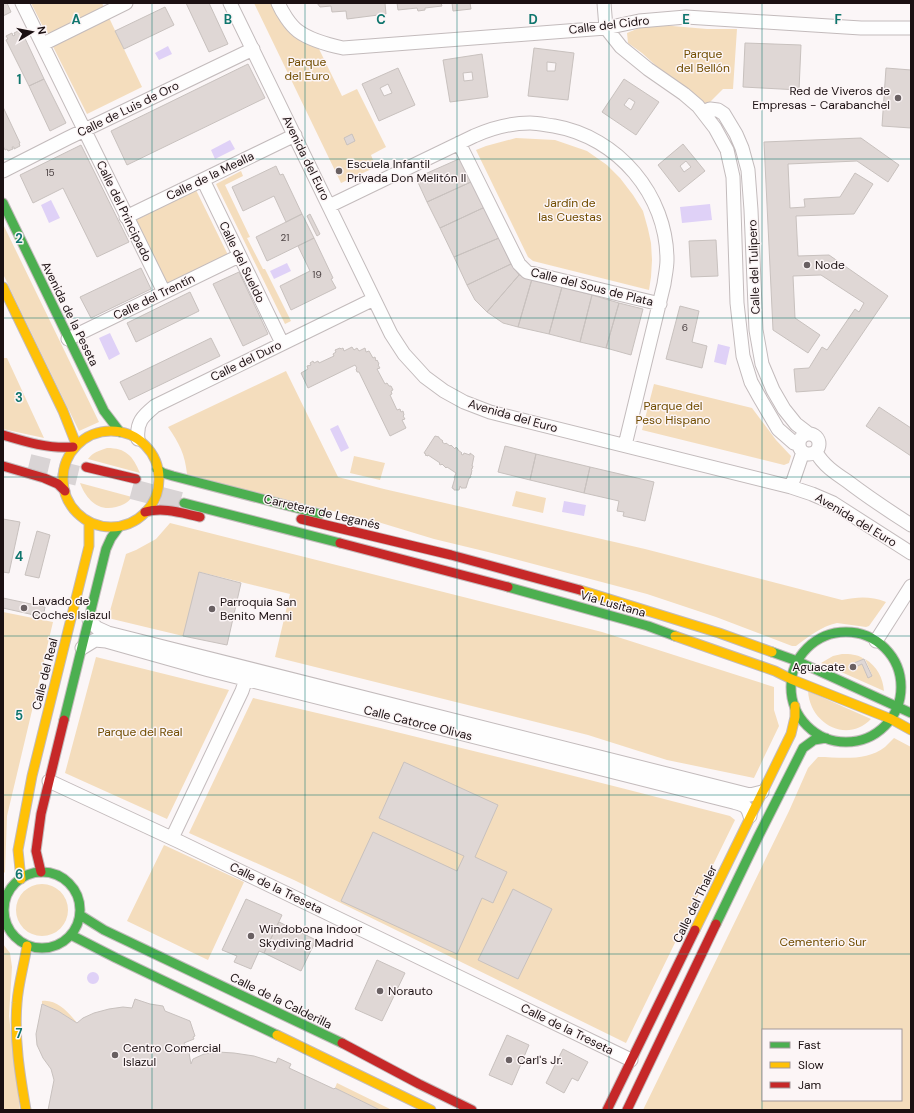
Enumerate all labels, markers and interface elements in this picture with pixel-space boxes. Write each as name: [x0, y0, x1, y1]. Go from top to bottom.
text: A: [71, 11, 81, 28]
text: B: [224, 11, 232, 28]
text: C: [376, 11, 386, 28]
text: D: [528, 11, 538, 28]
text: E: [682, 11, 690, 28]
text: F: [834, 11, 842, 28]
north arrow: [12, 12, 52, 52]
street label: Calle del Cidro: [568, 12, 650, 38]
text: N: [34, 25, 49, 35]
park label: Parque del Bellón: [676, 46, 730, 76]
park label: Parque del Euro: [284, 54, 330, 84]
text: 1: [17, 71, 21, 88]
street label: Calle de Luis de Oro: [74, 77, 182, 141]
place label: Red de Viveros de Empresas - Carabanchel: [752, 83, 890, 113]
marker: Red de Viveros de Empresas - Carabanchel: [893, 93, 903, 103]
street label: Avenida del Euro: [279, 113, 333, 203]
street label: Calle de la Mealla: [163, 148, 257, 204]
place label: Escuela Infantil Privada Don Melitón II: [347, 156, 466, 186]
street label: Calle del Principado: [93, 158, 155, 264]
house number: 15: [45, 166, 55, 179]
marker: Escuela Infantil Privada Don Melitón II: [334, 166, 344, 176]
park label: Jardín de las Cuestas: [538, 195, 602, 225]
street label: Calle del Sueldo: [215, 219, 269, 305]
street label: Calle del Tulipero: [744, 219, 764, 315]
text: 2: [15, 230, 23, 247]
house number: 21: [281, 231, 289, 244]
place label: Node: [815, 257, 845, 273]
street label: Avenida de la Peseta: [38, 259, 102, 369]
marker: Node: [802, 260, 812, 270]
street label: Calle del Sous de Plata: [529, 264, 655, 310]
house number: 19: [312, 268, 322, 281]
street label: Calle del Trentín: [111, 270, 198, 324]
house number: 6: [682, 321, 688, 334]
street label: Calle del Duro: [208, 337, 284, 385]
text: 3: [15, 389, 23, 406]
street label: Avenida del Euro: [466, 396, 560, 436]
park label: Parque del Peso Hispano: [636, 398, 710, 428]
street label: Avenida del Euro: [812, 489, 900, 551]
street label: Carretera de Leganés: [262, 491, 382, 533]
text: 4: [15, 548, 23, 565]
street label: Vía Lusitana: [579, 587, 647, 621]
place label: Lavado de Coches Islazul: [32, 593, 111, 623]
place label: Parroquia San Benito Menni: [220, 594, 296, 624]
marker: Lavado de Coches Islazul: [19, 603, 29, 613]
marker: Parroquia San Benito Menni: [207, 604, 217, 614]
street label: Calle del Real: [28, 636, 62, 712]
place label: Aguacate: [792, 659, 845, 675]
marker: Aguacate: [848, 662, 858, 672]
street label: Calle Catorce Olivas: [362, 702, 474, 744]
text: 5: [15, 707, 23, 724]
park label: Parque del Real: [98, 724, 182, 740]
street label: Calle de la Treseta: [227, 859, 325, 917]
street label: Calle del Thaler: [669, 862, 721, 946]
text: 6: [15, 866, 23, 883]
place label: Windobona Indoor Skydiving Madrid: [259, 921, 363, 951]
marker: Windobona Indoor Skydiving Madrid: [246, 931, 256, 941]
park label: Cementerio Sur: [779, 934, 867, 950]
street label: Calle de la Calderilla: [227, 969, 335, 1033]
place label: Norauto: [388, 983, 433, 999]
marker: Norauto: [375, 986, 385, 996]
street label: Calle de la Treseta: [518, 1000, 616, 1058]
text: 7: [16, 1025, 23, 1042]
legend: [762, 1029, 902, 1101]
text: Fast: [798, 1037, 821, 1053]
place label: Centro Comercial Islazul: [123, 1040, 221, 1070]
marker: Centro Comercial Islazul: [110, 1050, 120, 1060]
place label: Carl's Jr.: [517, 1052, 563, 1068]
marker: Carl's Jr.: [504, 1055, 514, 1065]
text: Slow: [798, 1057, 824, 1073]
text: Jam: [798, 1077, 821, 1093]

